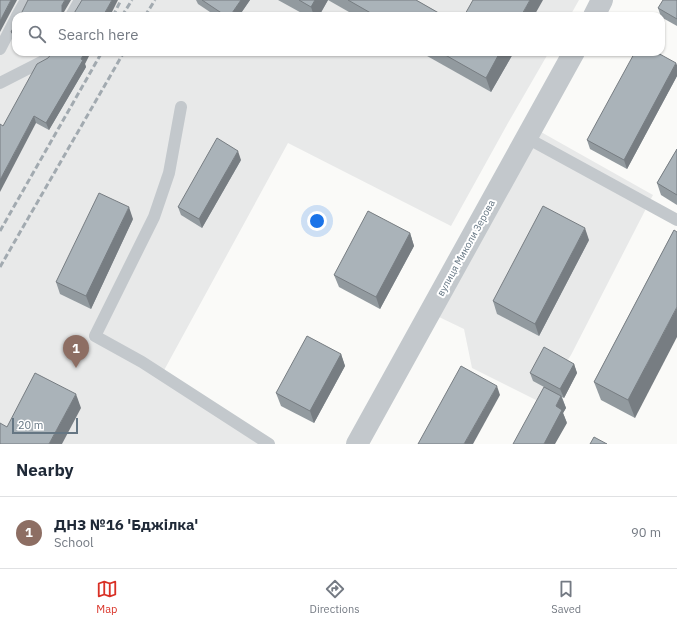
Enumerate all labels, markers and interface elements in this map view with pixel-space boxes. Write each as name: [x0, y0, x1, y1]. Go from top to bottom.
search box: [12, 12, 665, 56]
icon: search: [26, 23, 48, 45]
text: Search here: [58, 25, 138, 44]
street label: вулиця Миколи Зерова: [434, 197, 498, 298]
your location: [307, 211, 327, 231]
pin: 1: [63, 335, 89, 368]
scale bar: [12, 416, 78, 435]
text: 20 m: [18, 418, 43, 432]
text: Nearby: [16, 459, 74, 481]
text: ДНЗ №16 'Бджілка': [54, 515, 198, 534]
text: 1: [25, 524, 33, 541]
text: 90 m: [631, 524, 661, 541]
text: School: [54, 534, 94, 551]
tab: Map: [96, 578, 118, 616]
tab: Directions: [310, 578, 360, 616]
tab: Saved: [551, 578, 581, 616]

